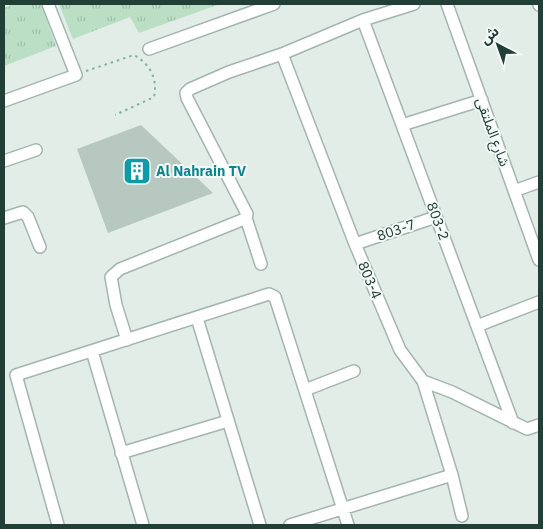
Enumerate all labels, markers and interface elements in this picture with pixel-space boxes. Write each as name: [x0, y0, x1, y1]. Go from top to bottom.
north arrow: [473, 20, 523, 70]
text: ش: [476, 22, 503, 48]
street label: شارع الملتقى: [470, 95, 514, 170]
building icon: Al Nahrain TV: [122, 156, 152, 186]
place label: Al Nahrain TV: [156, 162, 246, 180]
street label: 803-2: [423, 200, 453, 242]
street label: 803-7: [375, 215, 417, 245]
street label: 803-4: [354, 258, 386, 302]

